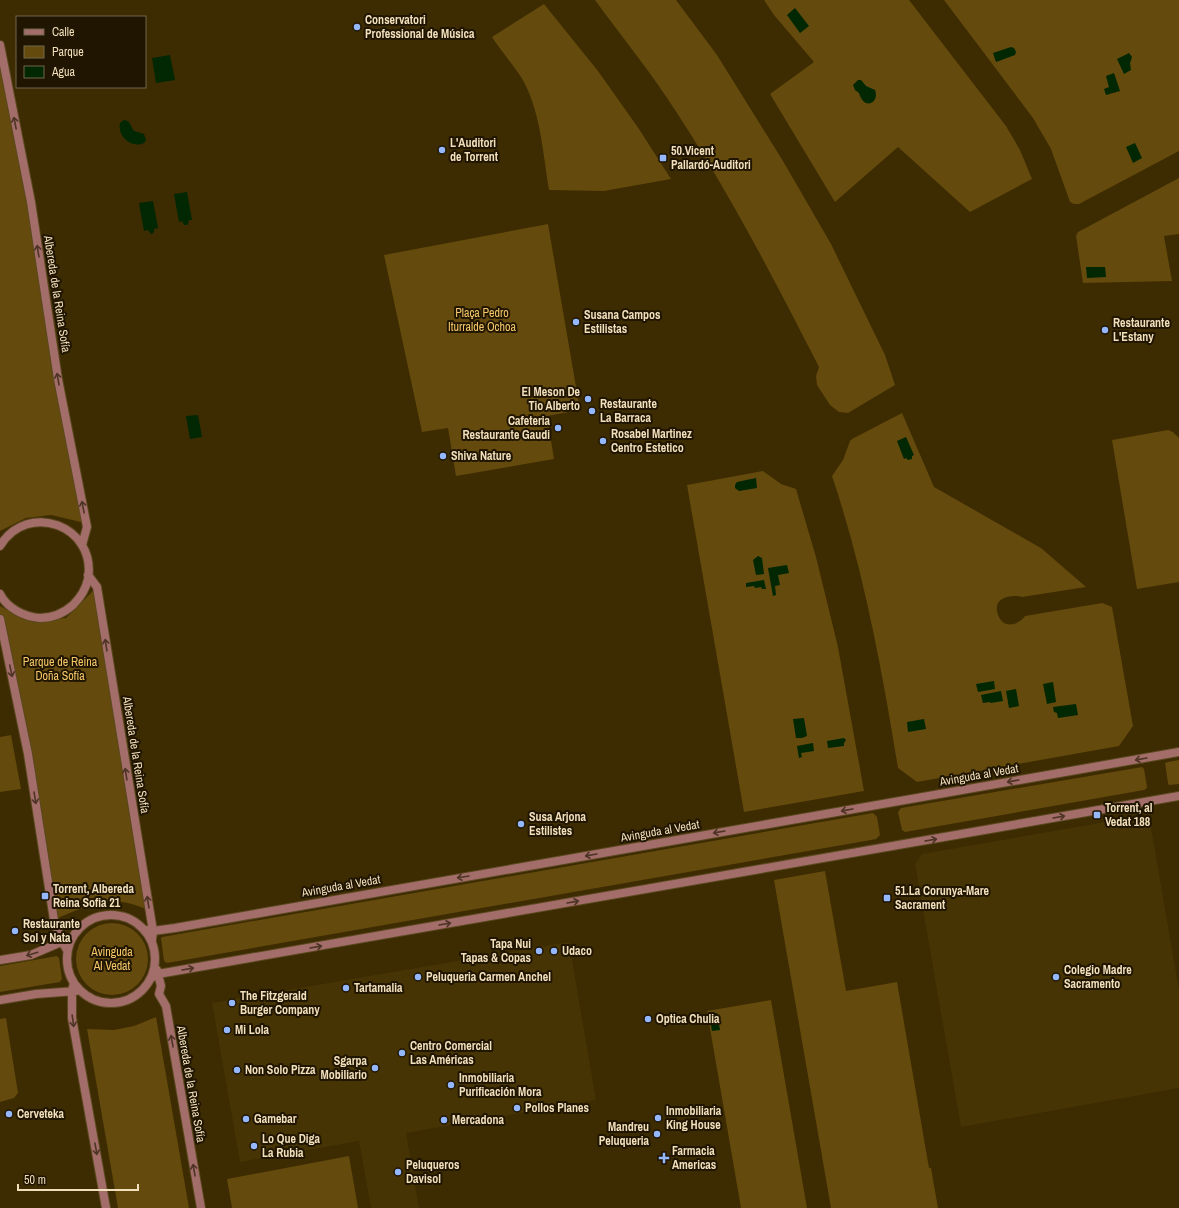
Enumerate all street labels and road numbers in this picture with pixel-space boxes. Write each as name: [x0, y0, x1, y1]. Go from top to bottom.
street label: Albereda de la Reina Sofía: [40, 233, 74, 354]
street label: Albereda de la Reina Sofía: [119, 694, 153, 815]
street label: Avinguda al Vedat: [937, 760, 1020, 790]
street label: Avinguda al Vedat: [618, 816, 701, 846]
street label: Avinguda al Vedat: [299, 871, 382, 901]
street label: Albereda de la Reina Sofía: [173, 1023, 209, 1144]

